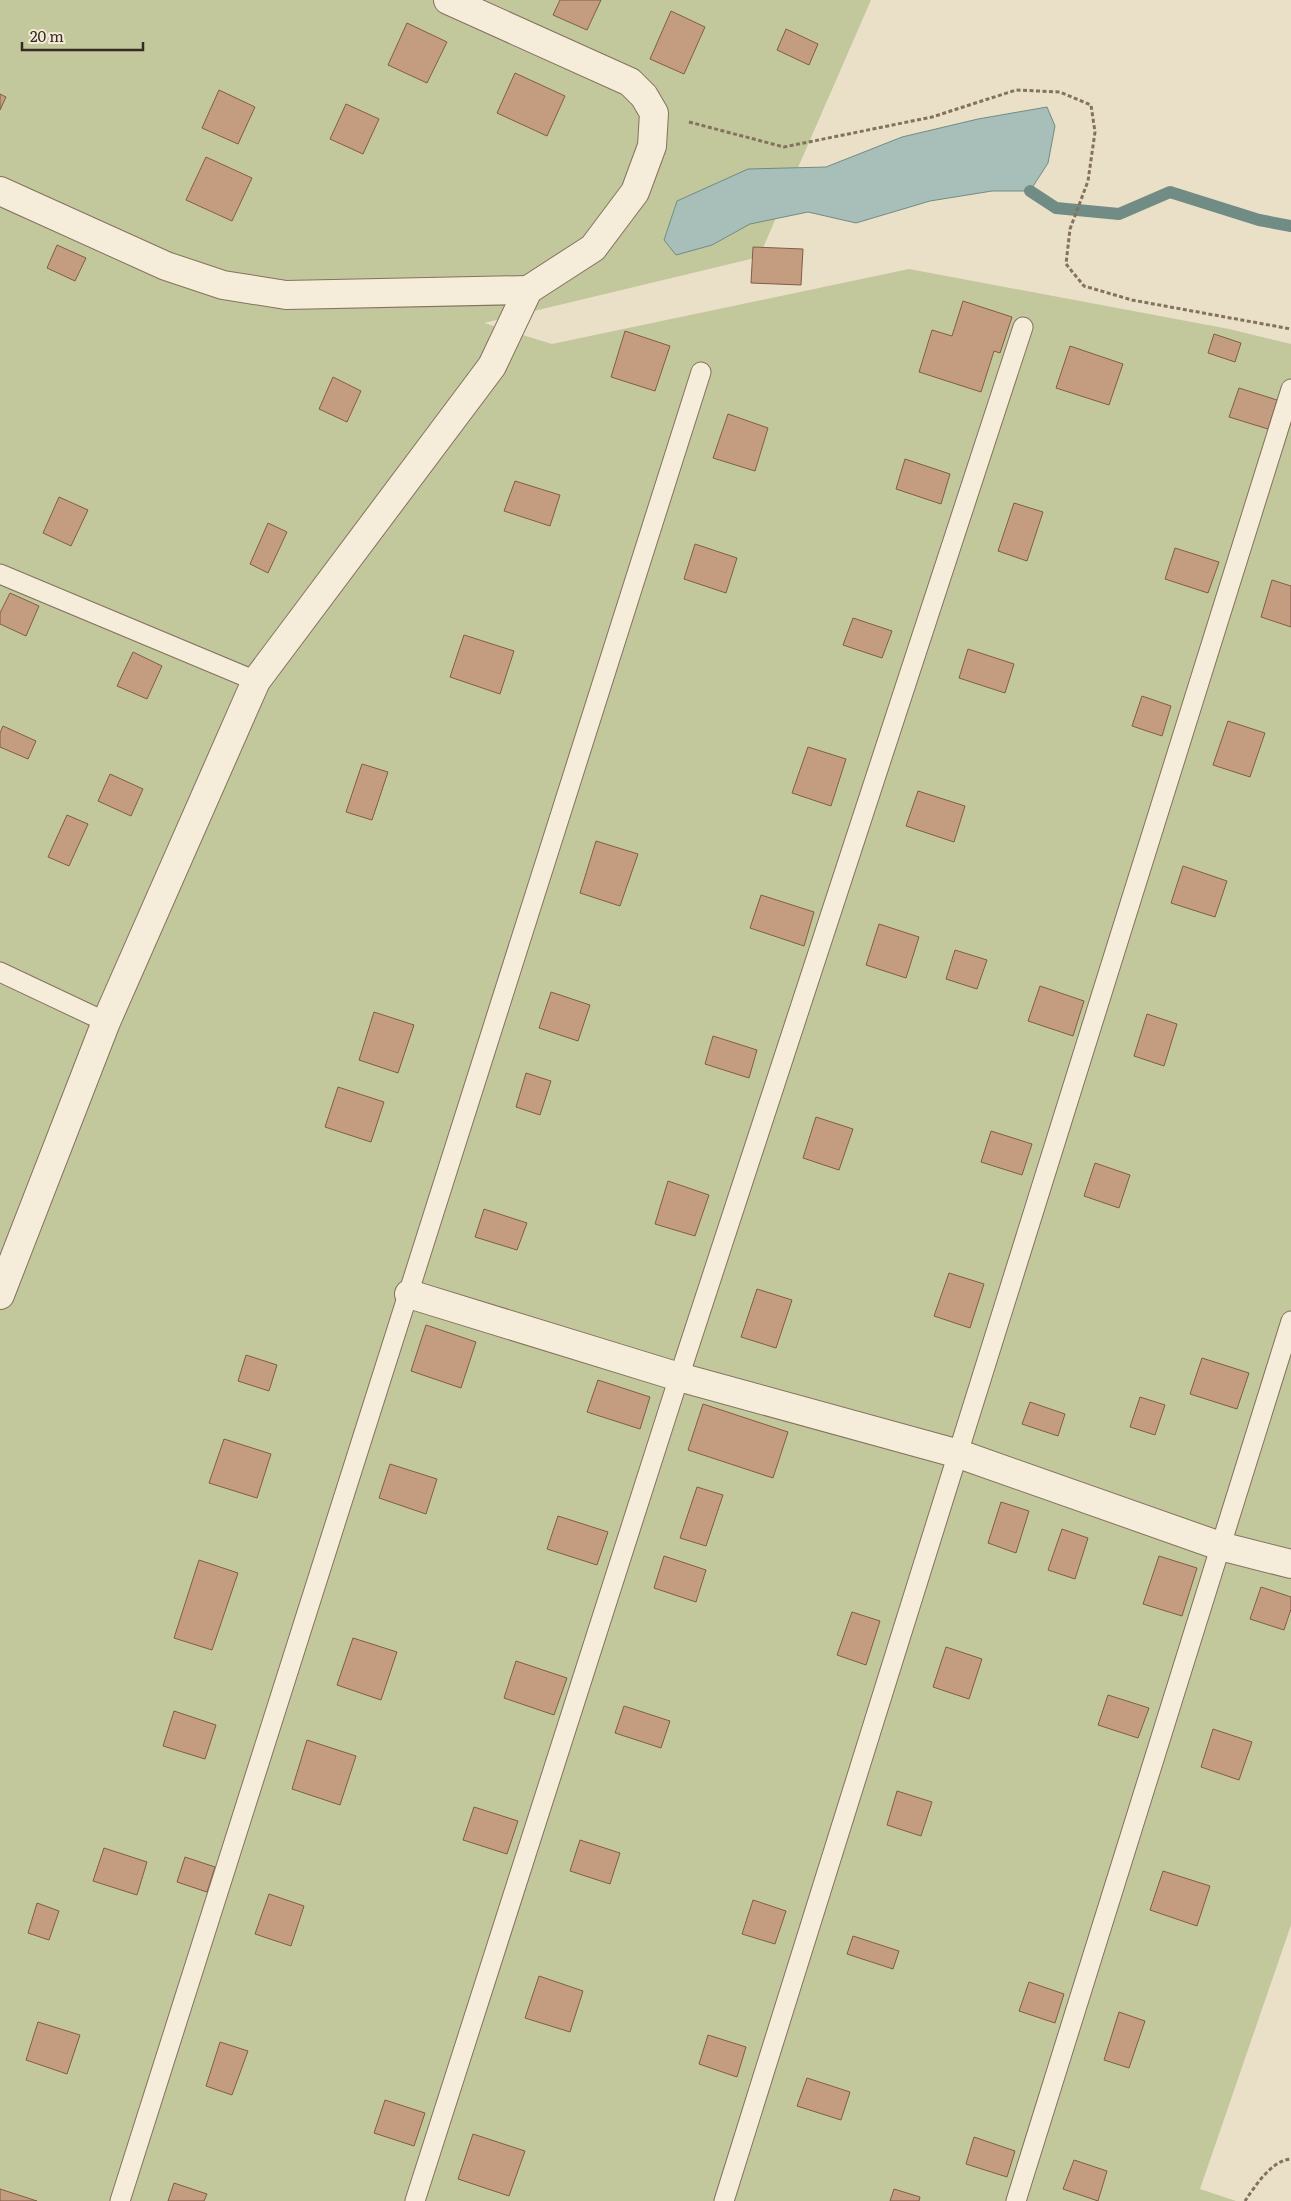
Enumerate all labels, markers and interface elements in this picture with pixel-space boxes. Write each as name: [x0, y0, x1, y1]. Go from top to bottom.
scale bar: [22, 20, 144, 52]
text: 20 m: [30, 24, 64, 47]

